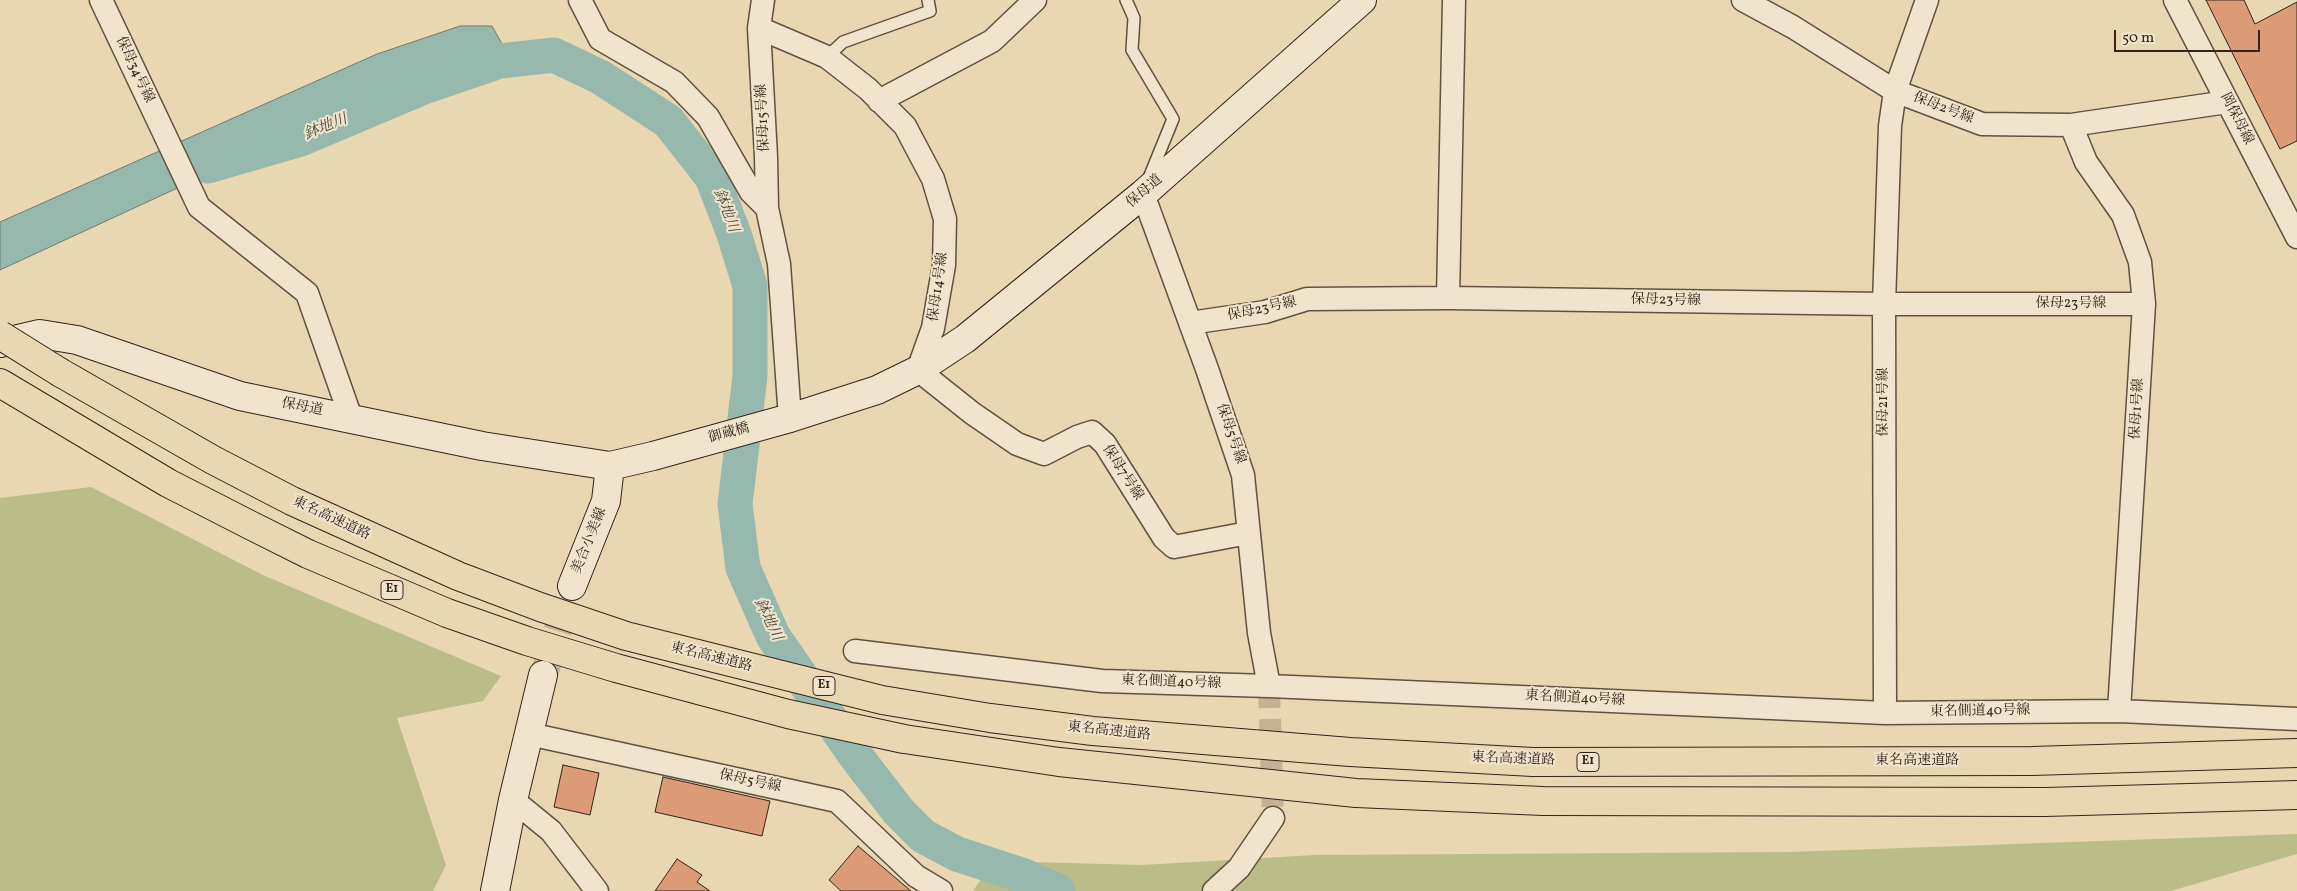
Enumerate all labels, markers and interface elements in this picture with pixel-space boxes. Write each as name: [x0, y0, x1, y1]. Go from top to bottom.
scale bar: [2117, 20, 2263, 52]
text: 50 m: [2122, 28, 2154, 49]
street label: 保母34号線: [111, 34, 157, 106]
street label: 保母15号線: [754, 84, 774, 152]
street label: 保母2号線: [1910, 90, 1976, 128]
street label: 岡保母線: [2216, 90, 2256, 148]
water label: 鉢地川: [302, 111, 350, 145]
street label: 保母道: [1124, 172, 1166, 212]
water label: 鉢地川: [709, 187, 741, 235]
street label: 保母14号線: [926, 251, 952, 323]
street label: 保母23号線: [1631, 292, 1701, 310]
street label: 保母23号線: [1226, 294, 1298, 326]
street label: 保母23号線: [2036, 296, 2106, 312]
street label: 保母21号線: [1876, 368, 1892, 436]
street label: 保母1号線: [2128, 378, 2148, 440]
street label: 保母道: [280, 396, 324, 420]
street label: 保母5号線: [1212, 402, 1248, 466]
street label: 御蔵橋: [707, 420, 751, 448]
street label: 保母7号線: [1098, 442, 1146, 504]
street label: 東名高速道路: [289, 494, 373, 544]
street label: 美合小美線: [569, 505, 611, 577]
road number: E1: [381, 580, 403, 600]
water label: 鉢地川: [749, 596, 785, 644]
street label: 東名高速道路: [668, 640, 754, 676]
street label: 東名側道40号線: [1120, 673, 1222, 693]
road number: E1: [813, 676, 835, 696]
street label: 東名側道40号線: [1524, 688, 1626, 710]
street label: 東名側道40号線: [1930, 703, 2030, 721]
street label: 東名高速道路: [1066, 719, 1152, 745]
street label: 東名高速道路: [1471, 750, 1555, 770]
road number: E1: [1577, 752, 1599, 772]
street label: 東名高速道路: [1875, 753, 1959, 769]
street label: 保母5号線: [718, 767, 782, 797]

